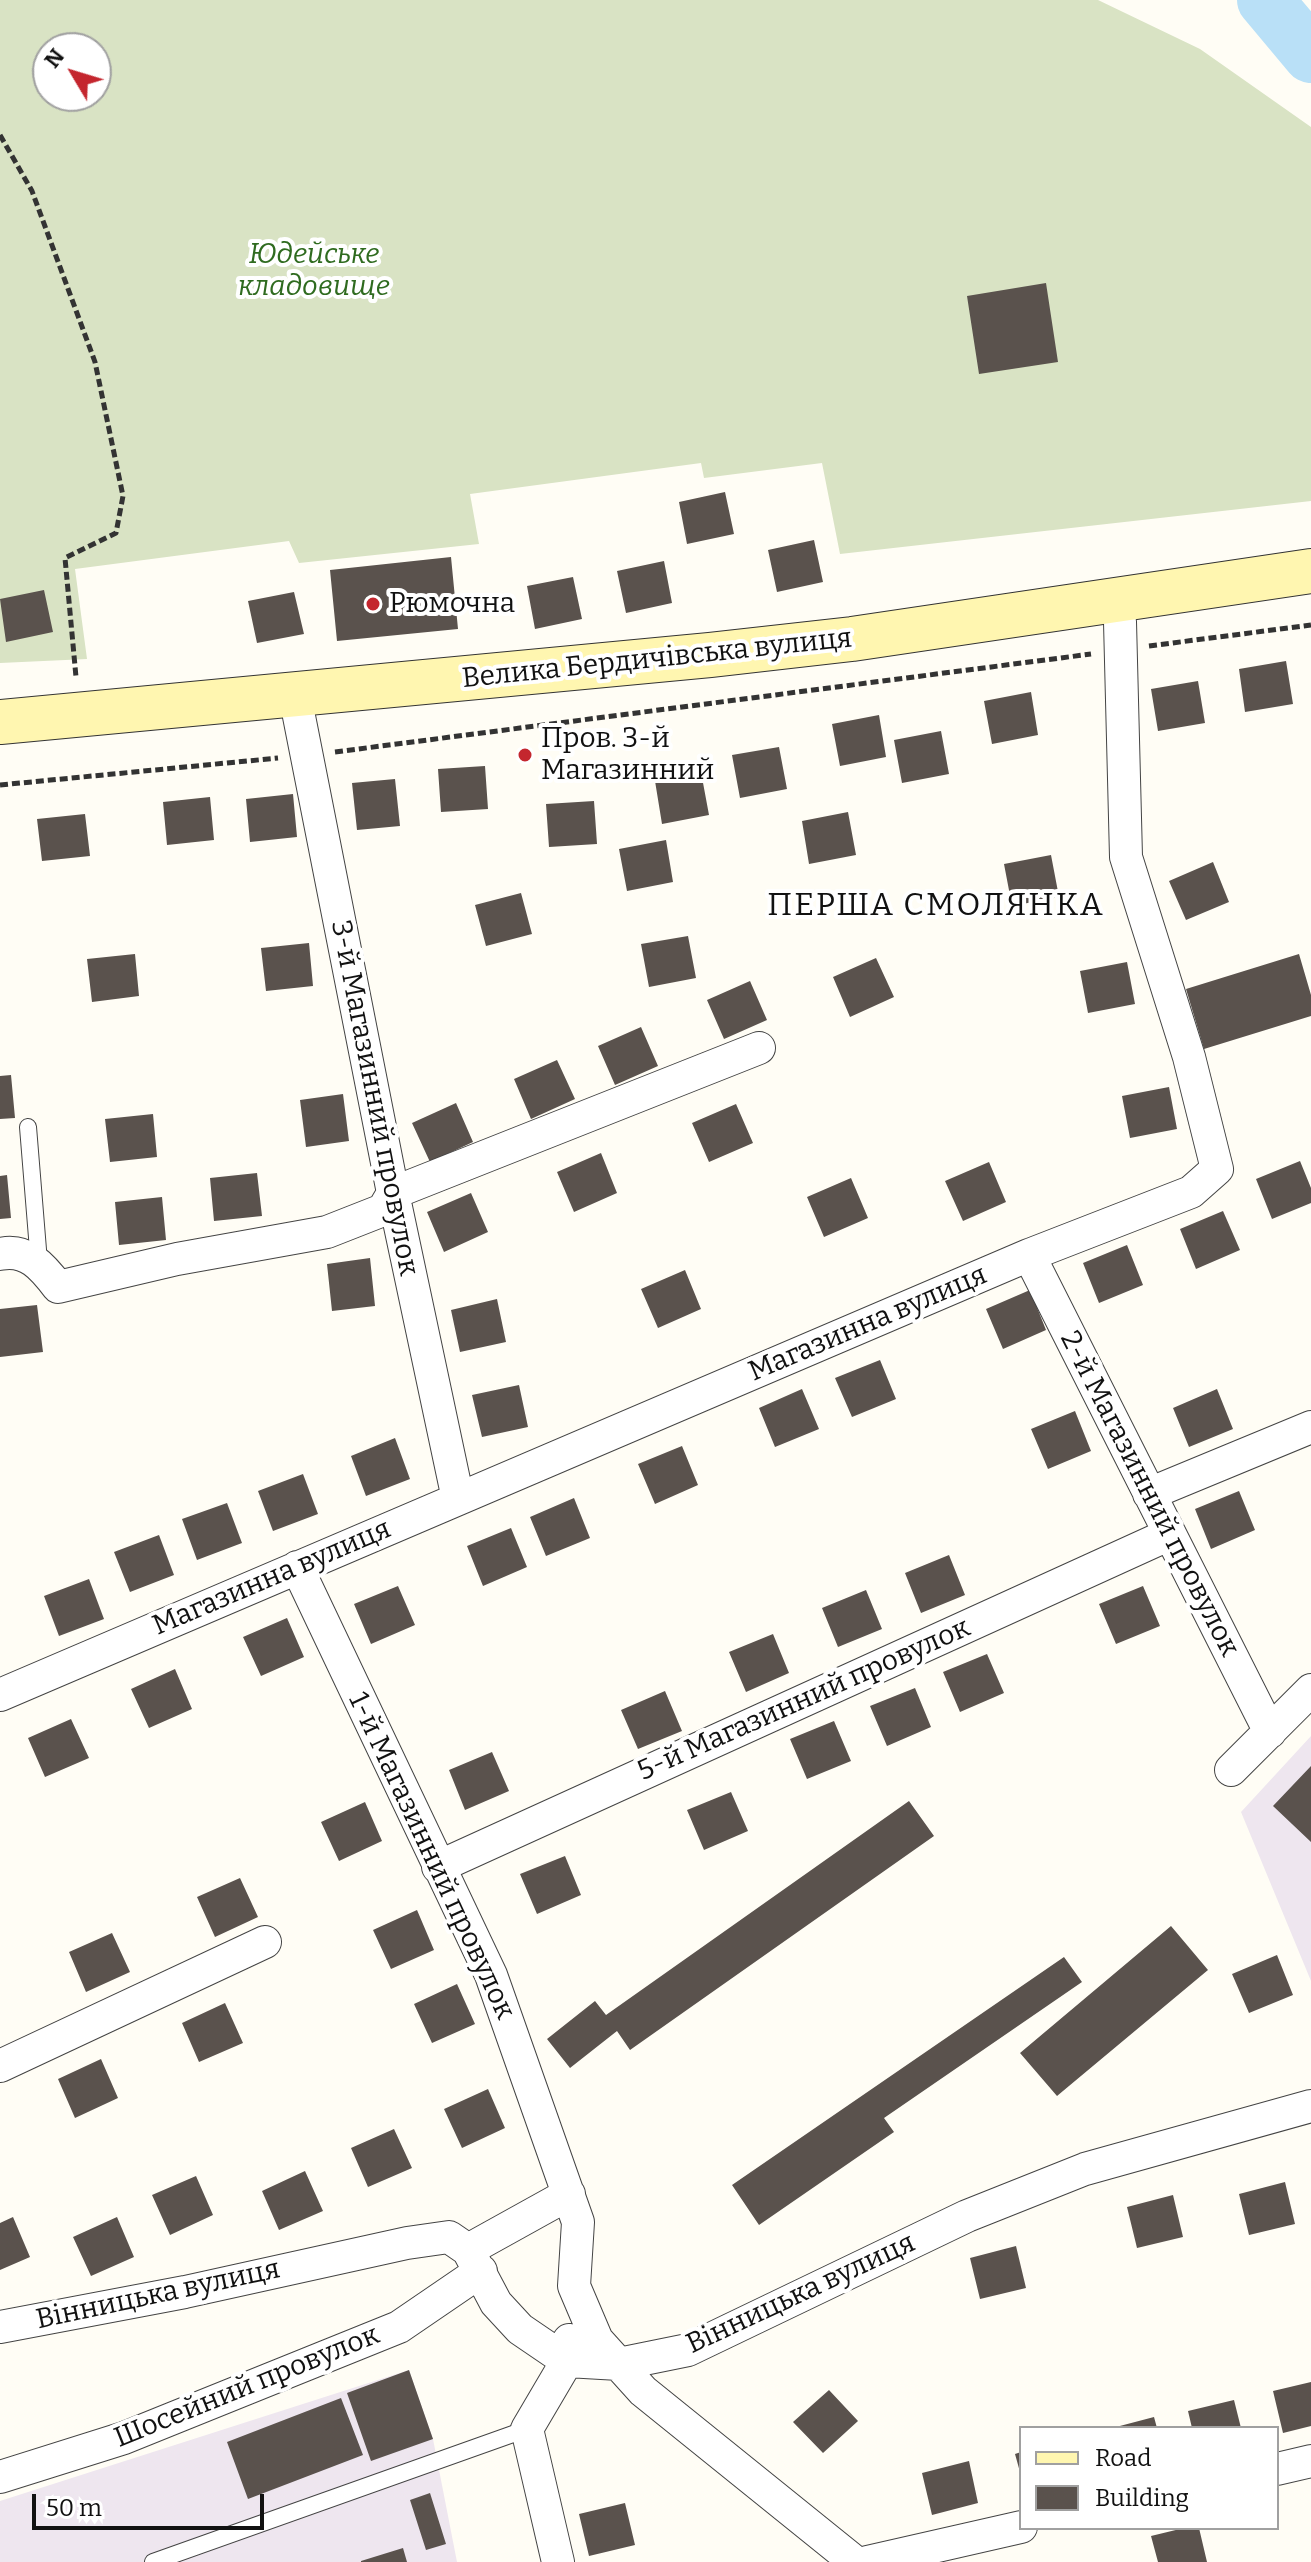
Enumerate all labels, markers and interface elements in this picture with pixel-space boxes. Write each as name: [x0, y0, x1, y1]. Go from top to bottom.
north arrow: [32, 32, 112, 112]
text: N: [38, 43, 70, 73]
park label: Юдейське кладовище: [238, 238, 390, 304]
place label: Рюмочна: [389, 587, 515, 621]
marker: Рюмочна: [364, 595, 382, 613]
street label: Велика Бердичівська вулиця: [460, 622, 854, 696]
place label: Пров. 3-й Магазинний: [541, 722, 714, 788]
marker: Пров. 3-й Магазинний: [516, 746, 534, 764]
district label: ПЕРША СМОЛЯНКА: [767, 887, 1105, 925]
street label: 3-й Магазинний провулок: [323, 918, 425, 1278]
street label: Магазинна вулиця: [744, 1259, 992, 1389]
street label: 2-й Магазинний провулок: [1052, 1326, 1246, 1662]
street label: Магазинна вулиця: [148, 1513, 396, 1643]
street label: 5-й Магазинний провулок: [633, 1611, 975, 1789]
street label: 1-й Магазинний провулок: [340, 1687, 522, 2025]
street label: Вінницька вулиця: [681, 2226, 921, 2362]
street label: Вінницька вулиця: [33, 2253, 283, 2337]
street label: Шосейний провулок: [110, 2318, 384, 2456]
legend: [1019, 2426, 1279, 2530]
text: Road: [1095, 2444, 1151, 2472]
scale bar: [36, 2478, 268, 2528]
text: Building: [1095, 2484, 1189, 2512]
text: 50 m: [46, 2494, 102, 2522]

